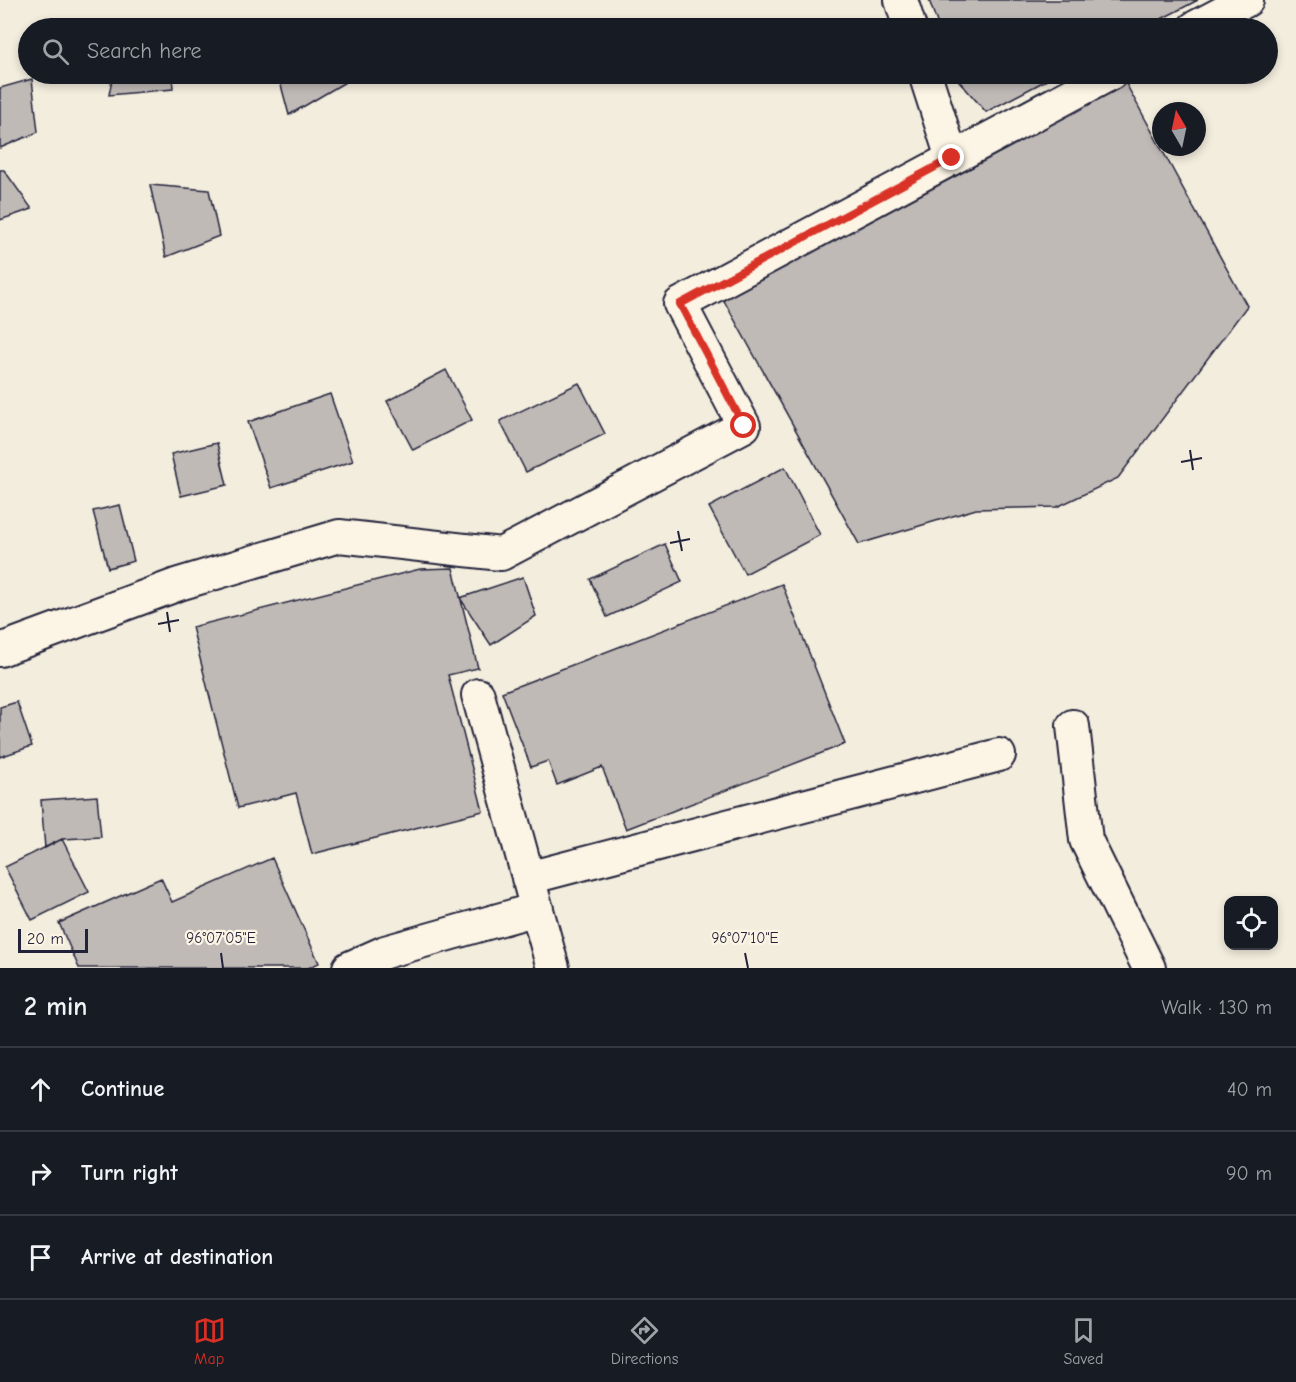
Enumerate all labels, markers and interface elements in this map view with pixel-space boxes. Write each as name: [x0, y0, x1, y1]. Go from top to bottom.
search box: [18, 18, 1278, 84]
icon: search: [39, 35, 72, 68]
text: Search here: [87, 38, 202, 64]
north arrow: [1152, 102, 1206, 156]
route end: [938, 144, 964, 170]
route start: [730, 412, 756, 438]
map controls: [1224, 896, 1278, 950]
button: locate: [1224, 896, 1278, 950]
scale bar: [18, 926, 88, 954]
text: 96°07'05"E: [186, 929, 256, 947]
text: 96°07'10"E: [711, 929, 779, 947]
text: 20 m: [27, 930, 64, 948]
text: 2 min: [24, 992, 87, 1022]
text: Walk · 130 m: [1161, 996, 1272, 1019]
icon: ahead: [24, 1073, 57, 1106]
text: Continue: [81, 1076, 164, 1102]
text: 40 m: [1227, 1078, 1272, 1101]
icon: right: [24, 1157, 57, 1190]
text: Turn right: [81, 1160, 178, 1186]
text: 90 m: [1226, 1162, 1272, 1185]
icon: arrive: [24, 1241, 57, 1274]
text: Arrive at destination: [81, 1244, 273, 1270]
tab: Map: [193, 1314, 226, 1368]
tab: Directions: [611, 1314, 678, 1368]
tab: Saved: [1063, 1314, 1103, 1368]

